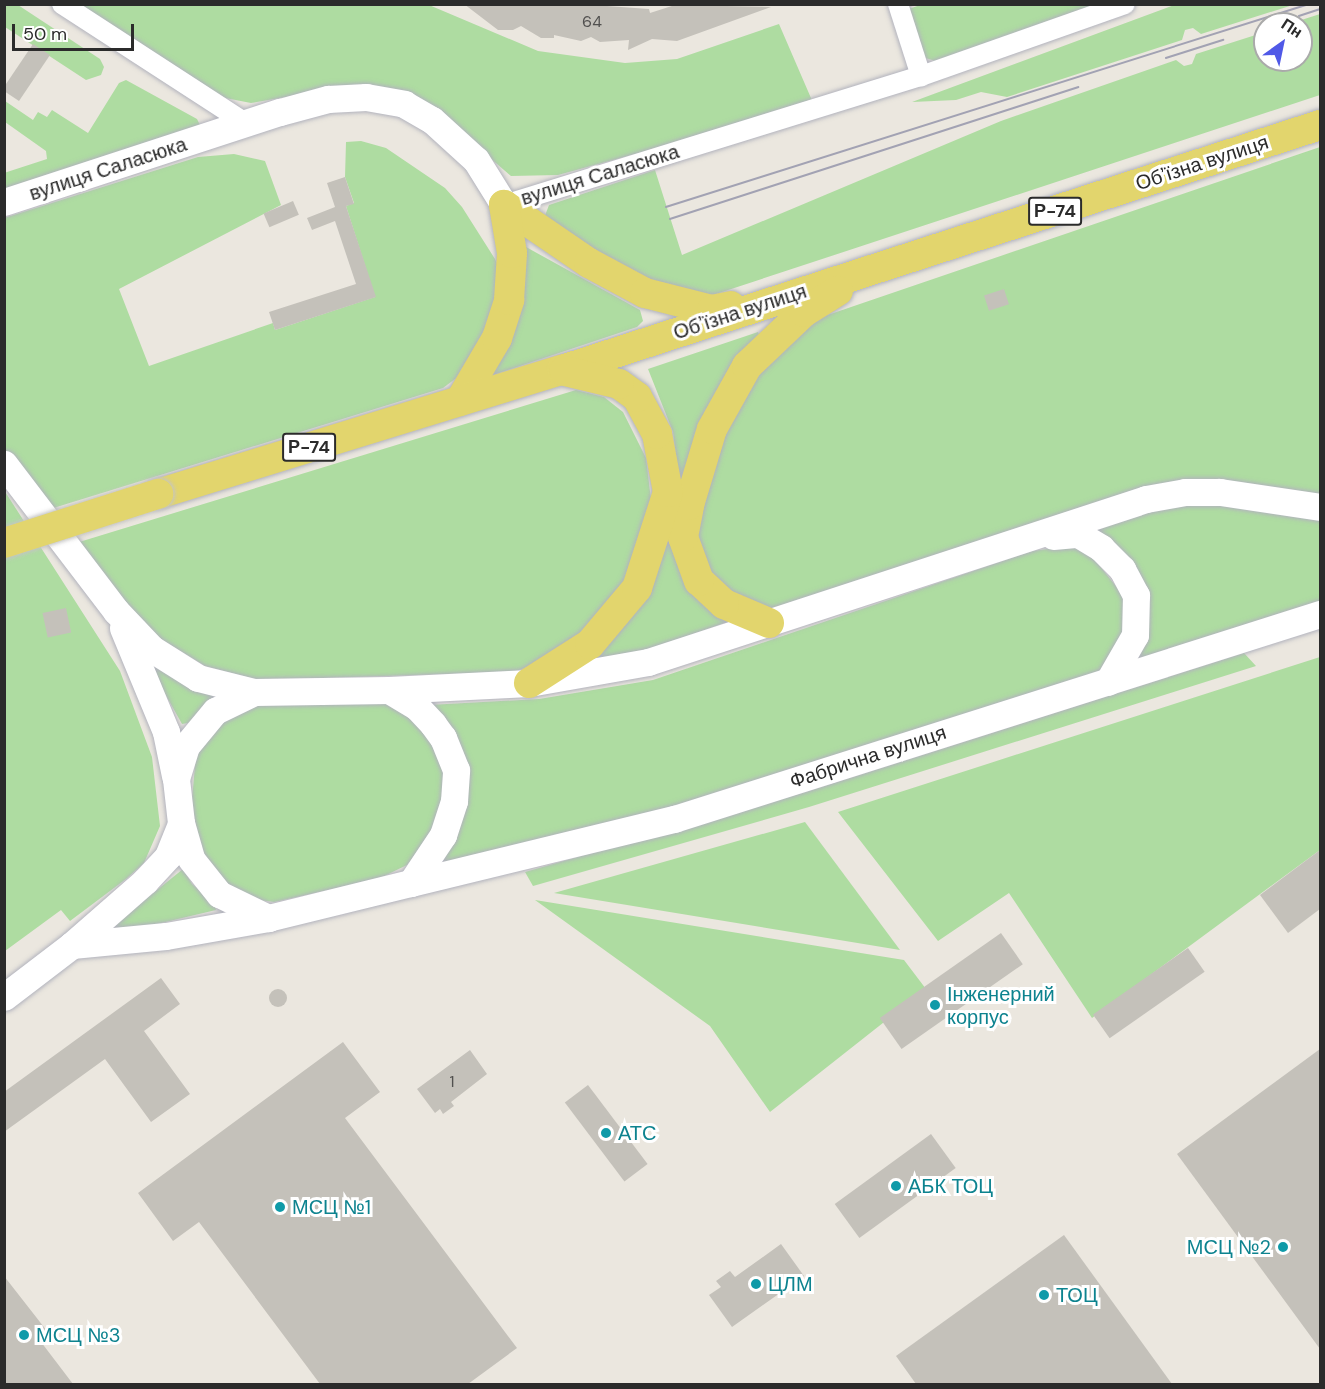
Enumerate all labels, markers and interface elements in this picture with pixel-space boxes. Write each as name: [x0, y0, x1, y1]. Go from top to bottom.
scale bar: [15, 12, 136, 50]
house number: 64: [582, 12, 602, 32]
north arrow: [1253, 12, 1313, 72]
text: Пн: [1277, 14, 1307, 43]
text: 50 m: [23, 22, 67, 46]
street label: Обʼїзна вулиця: [1132, 130, 1272, 196]
street label: вулиця Саласюка: [26, 132, 190, 206]
street label: вулиця Саласюка: [518, 140, 682, 210]
road number: Р-74: [1028, 196, 1082, 226]
street label: Обʼїзна вулиця: [670, 279, 810, 345]
road number: Р-74: [282, 432, 336, 462]
street label: Фабрична вулиця: [787, 720, 949, 794]
place label: Інженерний корпус: [947, 982, 1055, 1029]
marker: Інженерний корпус: [928, 998, 942, 1012]
house number: 1: [450, 1072, 454, 1092]
place label: АТС: [618, 1121, 656, 1145]
marker: АТС: [599, 1126, 613, 1140]
place label: АБК ТОЦ: [908, 1174, 993, 1198]
marker: АБК ТОЦ: [889, 1179, 903, 1193]
place label: МСЦ №1: [292, 1195, 371, 1219]
marker: МСЦ №1: [273, 1200, 287, 1214]
place label: МСЦ №2: [1187, 1235, 1271, 1259]
marker: МСЦ №2: [1276, 1240, 1290, 1254]
place label: ЦЛМ: [768, 1272, 813, 1296]
marker: ЦЛМ: [749, 1277, 763, 1291]
place label: ТОЦ: [1056, 1283, 1098, 1307]
marker: ТОЦ: [1037, 1288, 1051, 1302]
place label: МСЦ №3: [36, 1323, 120, 1347]
marker: МСЦ №3: [17, 1328, 31, 1342]

